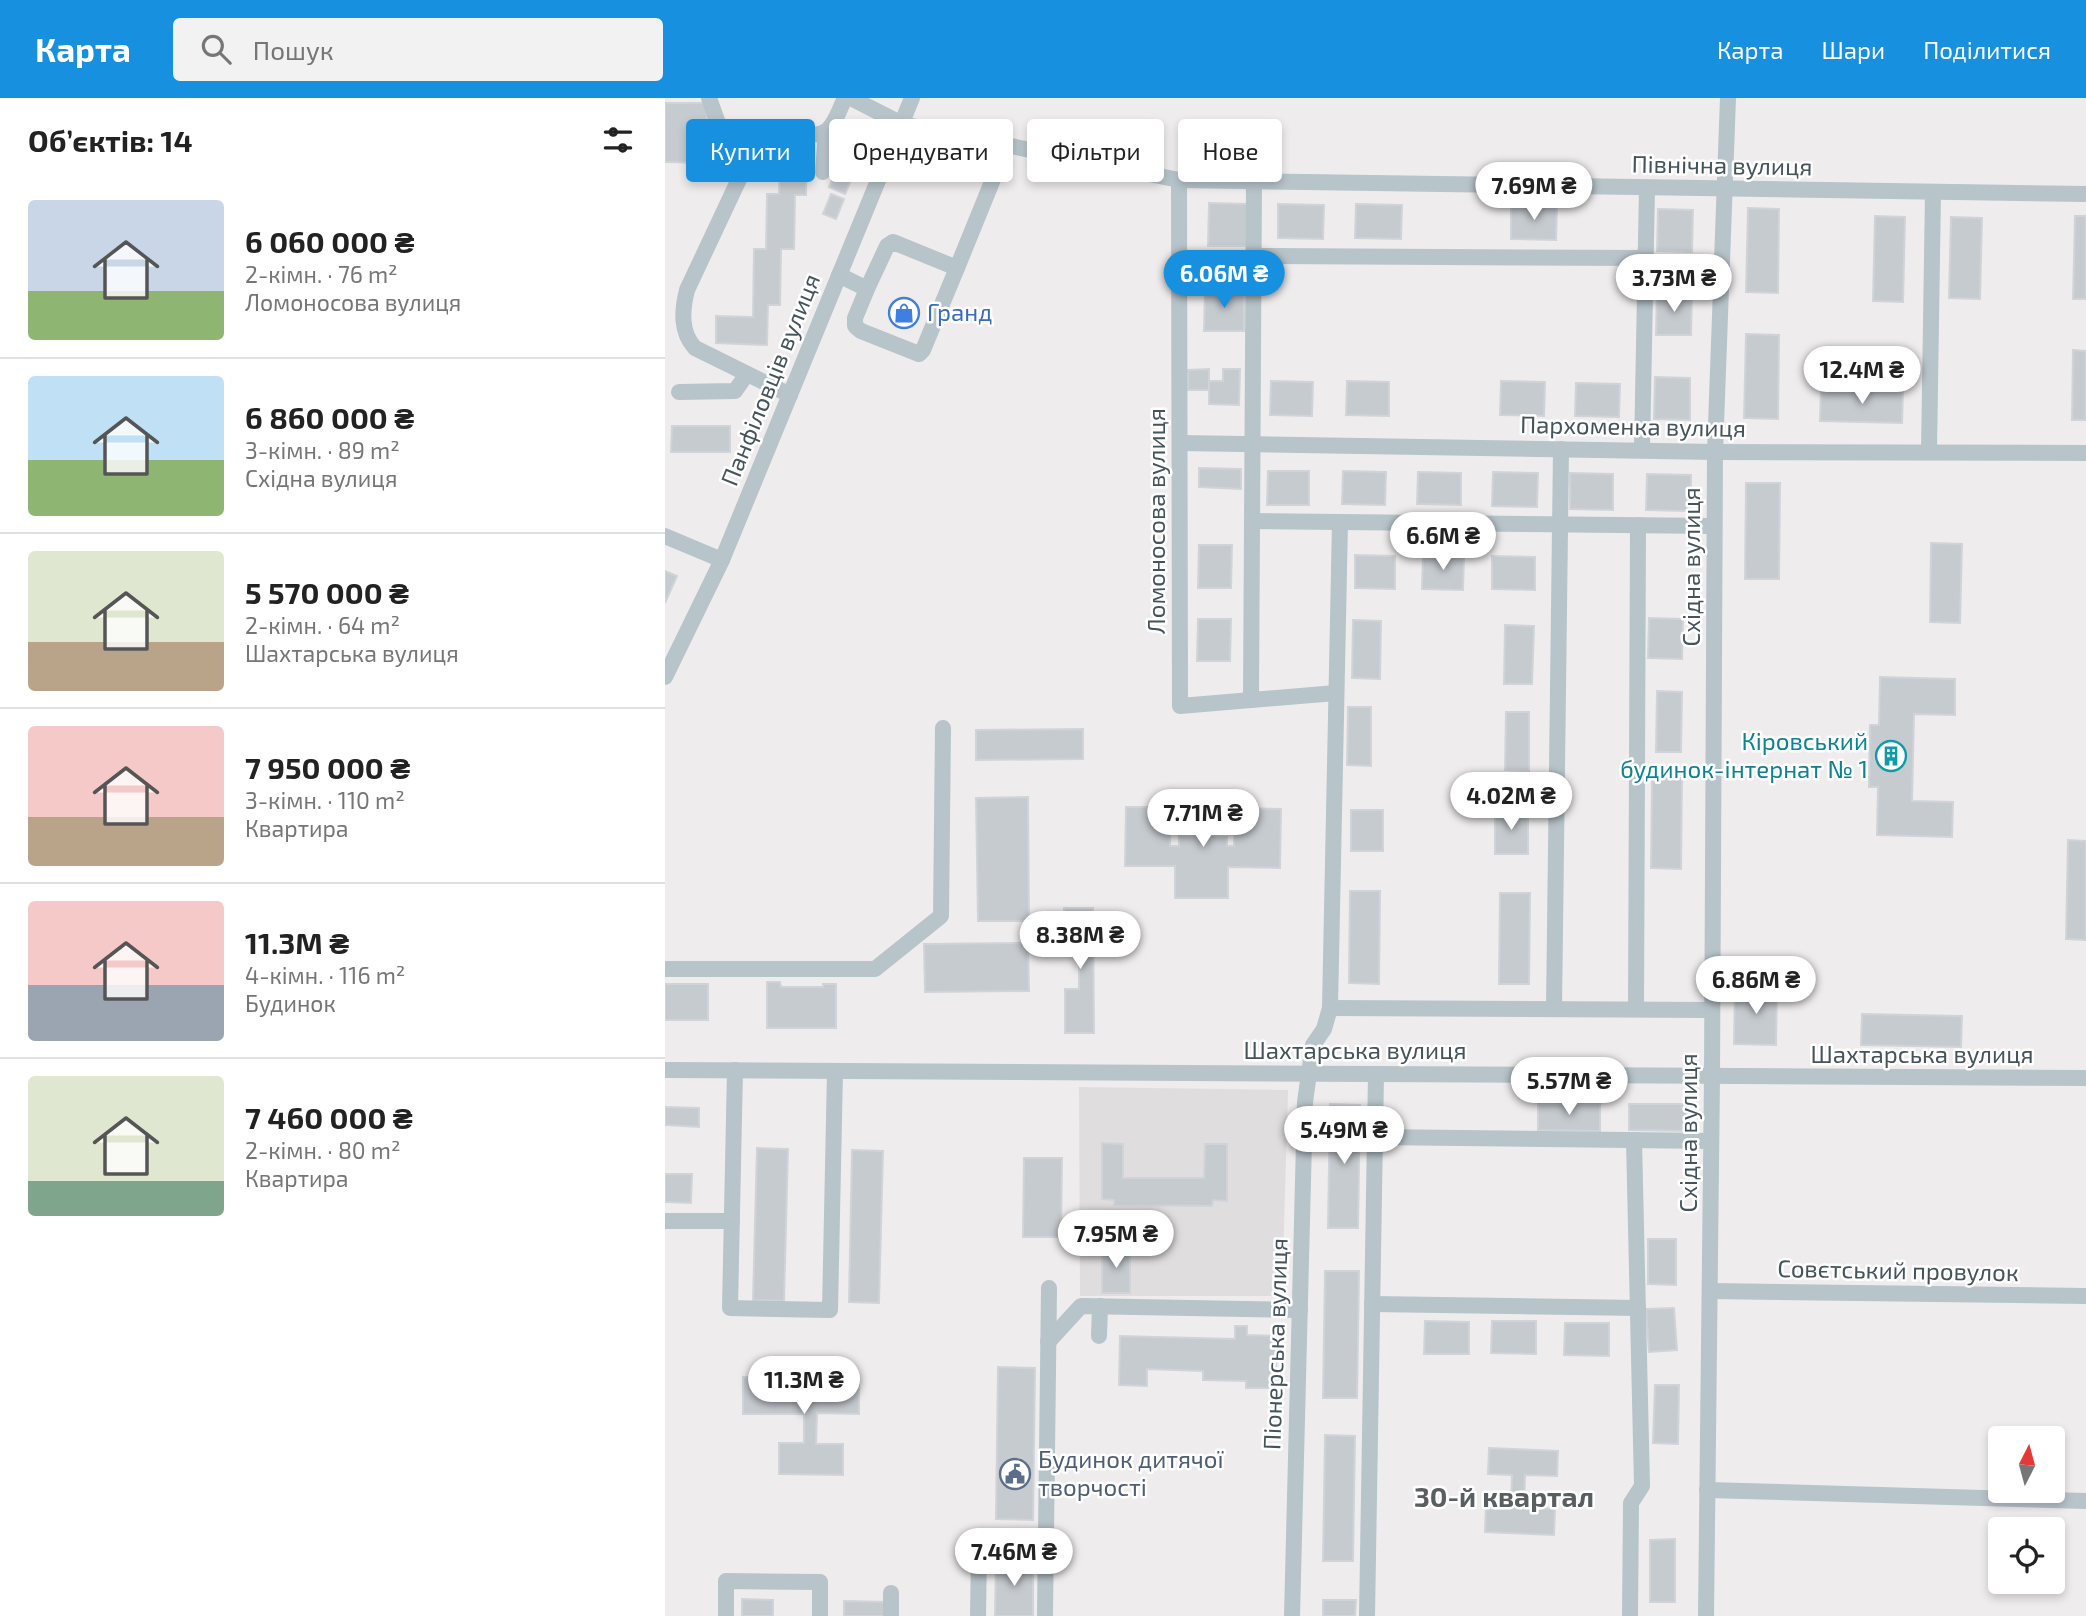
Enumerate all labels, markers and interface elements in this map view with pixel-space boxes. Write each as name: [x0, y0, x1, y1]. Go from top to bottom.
search box: [173, 18, 663, 81]
text: Карта: [35, 29, 131, 69]
icon: search: [197, 30, 235, 68]
text: Пошук: [253, 34, 334, 65]
text: Карта: [1717, 35, 1784, 64]
text: Шари: [1822, 35, 1885, 64]
text: Поділитися: [1923, 35, 2051, 64]
chip: Купити: [686, 119, 815, 182]
chip: Орендувати: [829, 119, 1013, 182]
chip: Фільтри: [1027, 119, 1164, 182]
chip: Нове: [1178, 119, 1282, 182]
icon: filters: [599, 121, 637, 159]
text: Об’єктів: 14: [28, 122, 193, 158]
street label: Північна вулиця: [1631, 148, 1813, 182]
pin: 7.69M ₴: [1469, 162, 1599, 222]
text: 7.69M ₴: [1491, 171, 1577, 199]
text: 6 060 000 ₴: [245, 223, 415, 259]
icon: home: [84, 228, 168, 312]
pin: 6.06M ₴: [1159, 250, 1289, 310]
pin: 3.73M ₴: [1609, 254, 1739, 314]
text: 6.06M ₴: [1180, 259, 1268, 287]
text: 2-кімн. · 76 m²: [245, 260, 398, 288]
text: 3.73M ₴: [1632, 263, 1716, 291]
street label: Панфіловців вулиця: [714, 269, 826, 490]
text: Ломоносова вулиця: [245, 288, 461, 316]
shop icon: Гранд: [887, 296, 921, 330]
place label: Гранд: [927, 297, 992, 326]
pin: 12.4M ₴: [1797, 346, 1927, 406]
text: 12.4M ₴: [1820, 355, 1904, 383]
text: 6 860 000 ₴: [245, 399, 414, 435]
icon: home: [84, 404, 168, 488]
street label: Ломоносова вулиця: [1141, 408, 1171, 634]
street label: Пархоменка вулиця: [1520, 409, 1746, 443]
text: 3-кімн. · 89 m²: [245, 436, 400, 464]
text: Східна вулиця: [245, 464, 397, 492]
street label: Східна вулиця: [1676, 487, 1706, 647]
pin: 6.6M ₴: [1386, 512, 1500, 572]
text: 6.6M ₴: [1406, 521, 1480, 549]
text: 5 570 000 ₴: [245, 574, 409, 610]
icon: home: [84, 579, 168, 663]
text: 2-кімн. · 64 m²: [245, 611, 400, 639]
text: Шахтарська вулиця: [245, 639, 459, 667]
place label: Кіровський будинок-інтернат № 1: [1620, 726, 1868, 784]
building icon: Кіровський будинок-інтернат № 1: [1874, 739, 1908, 773]
text: 7 950 000 ₴: [245, 749, 410, 785]
icon: home: [84, 754, 168, 838]
pin: 4.02M ₴: [1446, 772, 1576, 832]
text: 4.02M ₴: [1466, 781, 1556, 809]
text: 3-кімн. · 110 m²: [245, 786, 405, 814]
pin: 7.71M ₴: [1138, 790, 1268, 849]
text: 7.71M ₴: [1163, 798, 1243, 826]
text: Квартира: [245, 814, 349, 842]
pin: 8.38M ₴: [1015, 912, 1145, 971]
text: 8.38M ₴: [1036, 920, 1124, 948]
text: 11.3M ₴: [245, 924, 349, 960]
icon: home: [84, 929, 168, 1013]
pin: 6.86M ₴: [1691, 956, 1821, 1016]
text: 4-кімн. · 116 m²: [245, 961, 405, 989]
text: 6.86M ₴: [1712, 965, 1800, 993]
text: Будинок: [245, 989, 336, 1017]
street label: Шахтарська вулиця: [1244, 1035, 1466, 1065]
street label: Шахтарська вулиця: [1811, 1039, 2033, 1069]
street label: Східна вулиця: [1673, 1053, 1703, 1213]
pin: 5.57M ₴: [1504, 1058, 1634, 1117]
text: 5.57M ₴: [1527, 1066, 1611, 1094]
text: 7 460 000 ₴: [245, 1099, 413, 1135]
icon: home: [84, 1104, 168, 1188]
pin: 5.49M ₴: [1279, 1107, 1409, 1166]
text: 5.49M ₴: [1300, 1115, 1388, 1143]
text: 2-кімн. · 80 m²: [245, 1136, 401, 1164]
text: Квартира: [245, 1164, 349, 1192]
pin: 7.95M ₴: [1051, 1210, 1181, 1270]
text: 7.95M ₴: [1074, 1219, 1158, 1247]
street label: Піонерська вулиця: [1256, 1237, 1294, 1451]
street label: Совєтський провулок: [1777, 1253, 2019, 1287]
pin: 11.3M ₴: [739, 1356, 869, 1416]
text: 11.3M ₴: [764, 1365, 844, 1393]
north arrow: [1988, 1426, 2065, 1503]
map controls: [1988, 1426, 2065, 1594]
place label: Будинок дитячої творчості: [1038, 1444, 1225, 1501]
public building icon: Будинок дитячої творчості: [998, 1457, 1032, 1491]
district label: 30-й квартал: [1414, 1479, 1594, 1513]
button: locate: [1988, 1517, 2065, 1594]
pin: 7.46M ₴: [949, 1528, 1079, 1588]
text: 7.46M ₴: [971, 1537, 1057, 1565]

